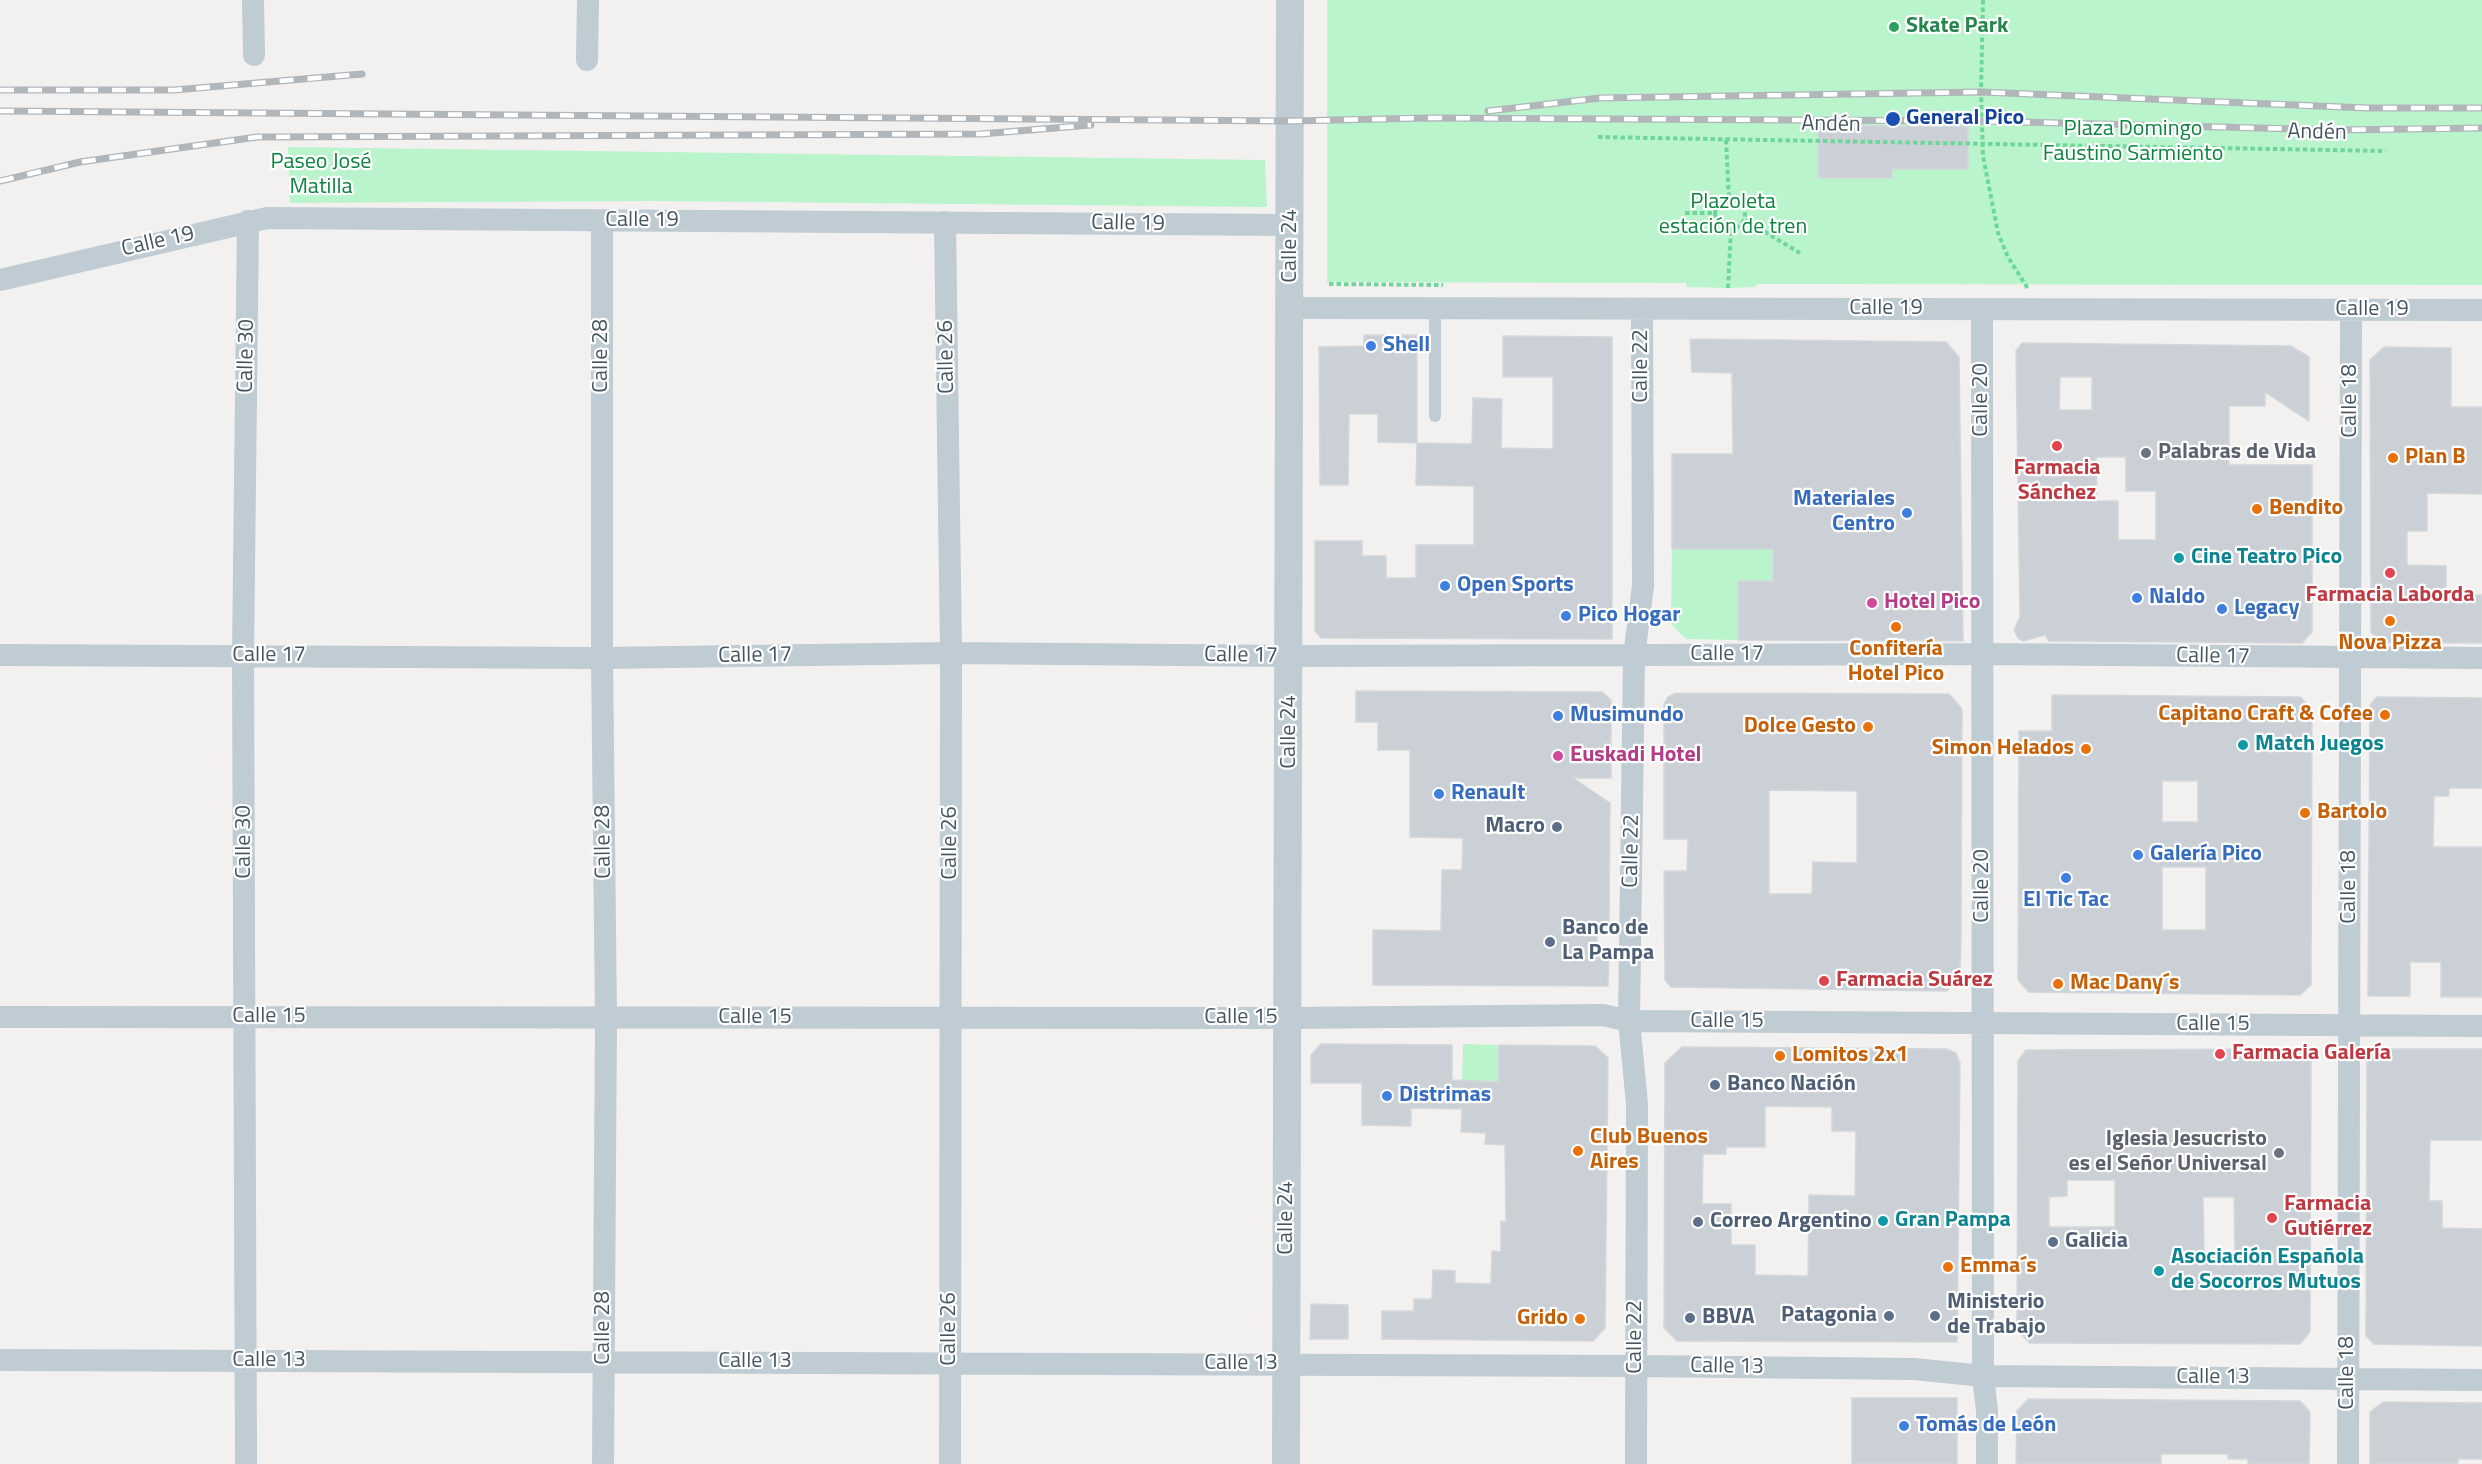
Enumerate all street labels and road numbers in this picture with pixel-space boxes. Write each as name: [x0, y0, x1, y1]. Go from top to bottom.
street label: Andén: [1801, 111, 1861, 139]
street label: Andén: [2287, 119, 2347, 147]
street label: Calle 19: [605, 208, 679, 234]
street label: Calle 24: [1278, 209, 1304, 283]
street label: Calle 19: [1091, 210, 1165, 238]
street label: Calle 19: [119, 221, 197, 263]
street label: Calle 19: [1849, 296, 1923, 322]
street label: Calle 19: [2335, 297, 2409, 323]
street label: Calle 30: [233, 319, 261, 393]
street label: Calle 28: [589, 319, 615, 393]
street label: Calle 26: [933, 320, 961, 394]
street label: Calle 22: [1629, 329, 1655, 403]
street label: Calle 20: [1969, 363, 1995, 437]
street label: Calle 18: [2338, 364, 2364, 438]
street label: Calle 17: [718, 642, 792, 670]
street label: Calle 17: [1204, 642, 1278, 670]
street label: Calle 17: [1690, 642, 1764, 668]
street label: Calle 17: [232, 643, 306, 669]
street label: Calle 17: [2176, 643, 2250, 671]
street label: Calle 24: [1277, 695, 1303, 769]
street label: Calle 30: [232, 805, 258, 879]
street label: Calle 28: [590, 805, 618, 879]
street label: Calle 26: [938, 806, 964, 880]
street label: Calle 22: [1618, 814, 1646, 888]
street label: Calle 20: [1970, 849, 1996, 923]
street label: Calle 18: [2337, 850, 2363, 924]
street label: Calle 15: [232, 1004, 306, 1030]
street label: Calle 15: [718, 1005, 792, 1031]
street label: Calle 15: [1204, 1005, 1278, 1031]
street label: Calle 15: [1690, 1009, 1764, 1035]
street label: Calle 15: [2176, 1012, 2250, 1038]
street label: Calle 24: [1274, 1181, 1300, 1255]
street label: Calle 28: [591, 1291, 617, 1365]
street label: Calle 26: [937, 1292, 963, 1366]
street label: Calle 22: [1623, 1300, 1649, 1374]
street label: Calle 18: [2335, 1336, 2361, 1410]
street label: Calle 13: [232, 1348, 306, 1374]
street label: Calle 13: [718, 1349, 792, 1375]
street label: Calle 13: [1204, 1351, 1278, 1377]
street label: Calle 13: [1690, 1353, 1764, 1381]
street label: Calle 13: [2176, 1365, 2250, 1391]

